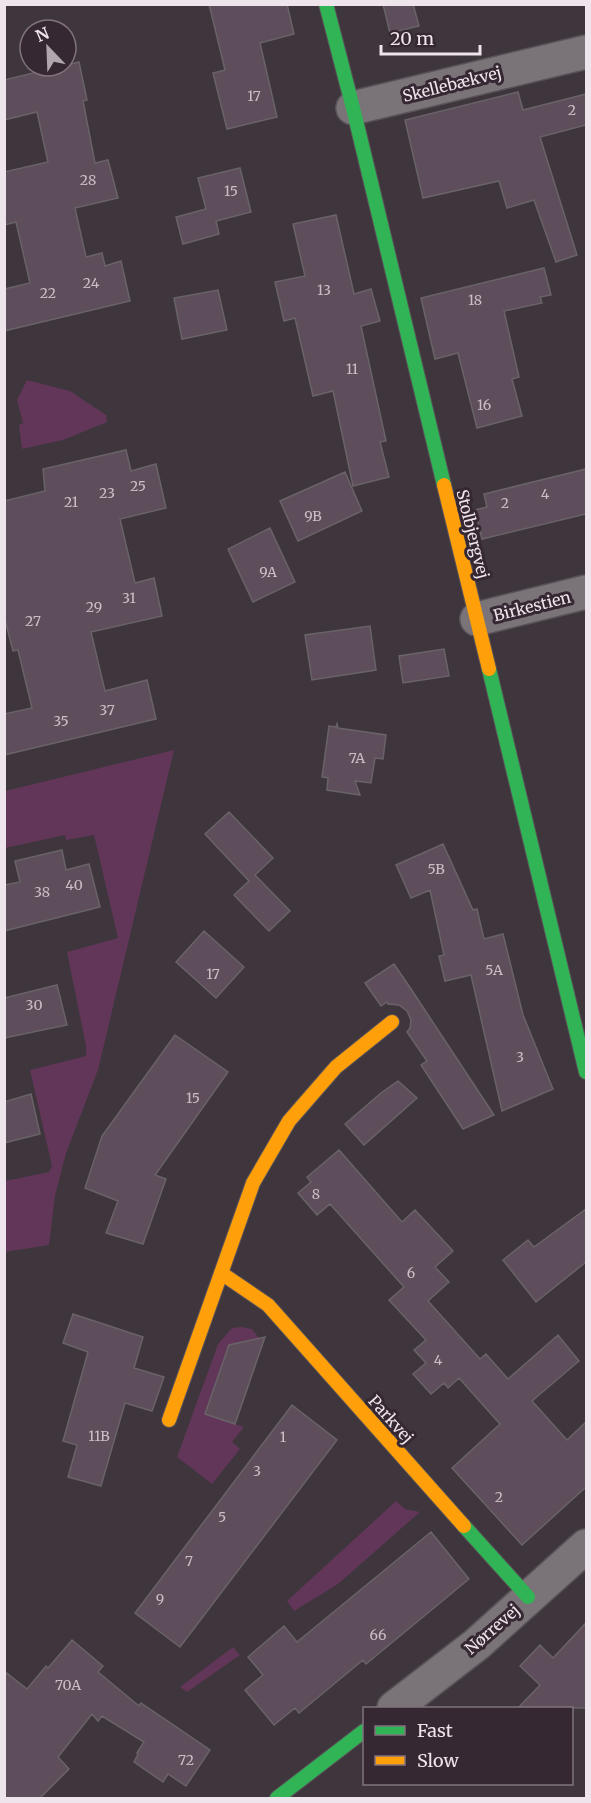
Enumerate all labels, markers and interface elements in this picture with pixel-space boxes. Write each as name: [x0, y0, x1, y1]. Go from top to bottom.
north arrow: [18, 18, 78, 78]
scale bar: [381, 18, 480, 56]
text: N: [32, 22, 52, 46]
text: 20 m: [390, 27, 434, 50]
street label: Skellebækvej: [400, 62, 504, 106]
house number: 17: [247, 87, 261, 105]
house number: 2: [568, 101, 576, 119]
house number: 28: [80, 171, 96, 189]
house number: 15: [224, 182, 238, 200]
house number: 24: [83, 274, 100, 292]
house number: 13: [317, 281, 331, 299]
house number: 22: [40, 284, 56, 302]
house number: 18: [468, 291, 482, 309]
house number: 11: [346, 360, 358, 378]
house number: 16: [477, 396, 491, 414]
house number: 25: [130, 477, 146, 495]
house number: 23: [99, 484, 115, 502]
house number: 4: [541, 485, 550, 503]
street label: Stolbjergvej: [452, 487, 494, 581]
house number: 21: [64, 493, 78, 511]
house number: 2: [501, 494, 509, 512]
house number: 9B: [304, 507, 322, 525]
house number: 9A: [259, 563, 277, 581]
street label: Birkestien: [491, 587, 573, 625]
house number: 31: [122, 589, 136, 607]
house number: 29: [86, 598, 102, 616]
house number: 27: [25, 612, 41, 630]
house number: 37: [99, 701, 115, 719]
house number: 35: [53, 712, 69, 730]
house number: 7A: [349, 749, 365, 767]
house number: 5B: [427, 860, 445, 878]
house number: 40: [65, 876, 83, 894]
house number: 38: [34, 883, 50, 901]
house number: 5A: [485, 961, 503, 979]
house number: 17: [206, 965, 220, 983]
house number: 30: [26, 996, 42, 1014]
house number: 3: [516, 1048, 524, 1066]
house number: 15: [186, 1089, 200, 1107]
house number: 8: [312, 1185, 320, 1203]
house number: 6: [407, 1264, 415, 1282]
house number: 4: [434, 1351, 443, 1369]
street label: Parkvej: [364, 1391, 418, 1447]
house number: 11B: [88, 1427, 110, 1445]
house number: 1: [280, 1428, 286, 1446]
house number: 3: [253, 1462, 261, 1480]
house number: 2: [495, 1488, 503, 1506]
house number: 5: [218, 1508, 226, 1526]
house number: 7: [185, 1552, 193, 1570]
house number: 9: [156, 1590, 164, 1608]
street label: Nørrevej: [460, 1600, 524, 1658]
house number: 66: [370, 1626, 386, 1644]
house number: 70A: [55, 1676, 81, 1694]
legend: [363, 1707, 573, 1785]
text: Fast: [417, 1719, 453, 1742]
text: Slow: [417, 1749, 460, 1772]
house number: 72: [178, 1751, 194, 1769]

